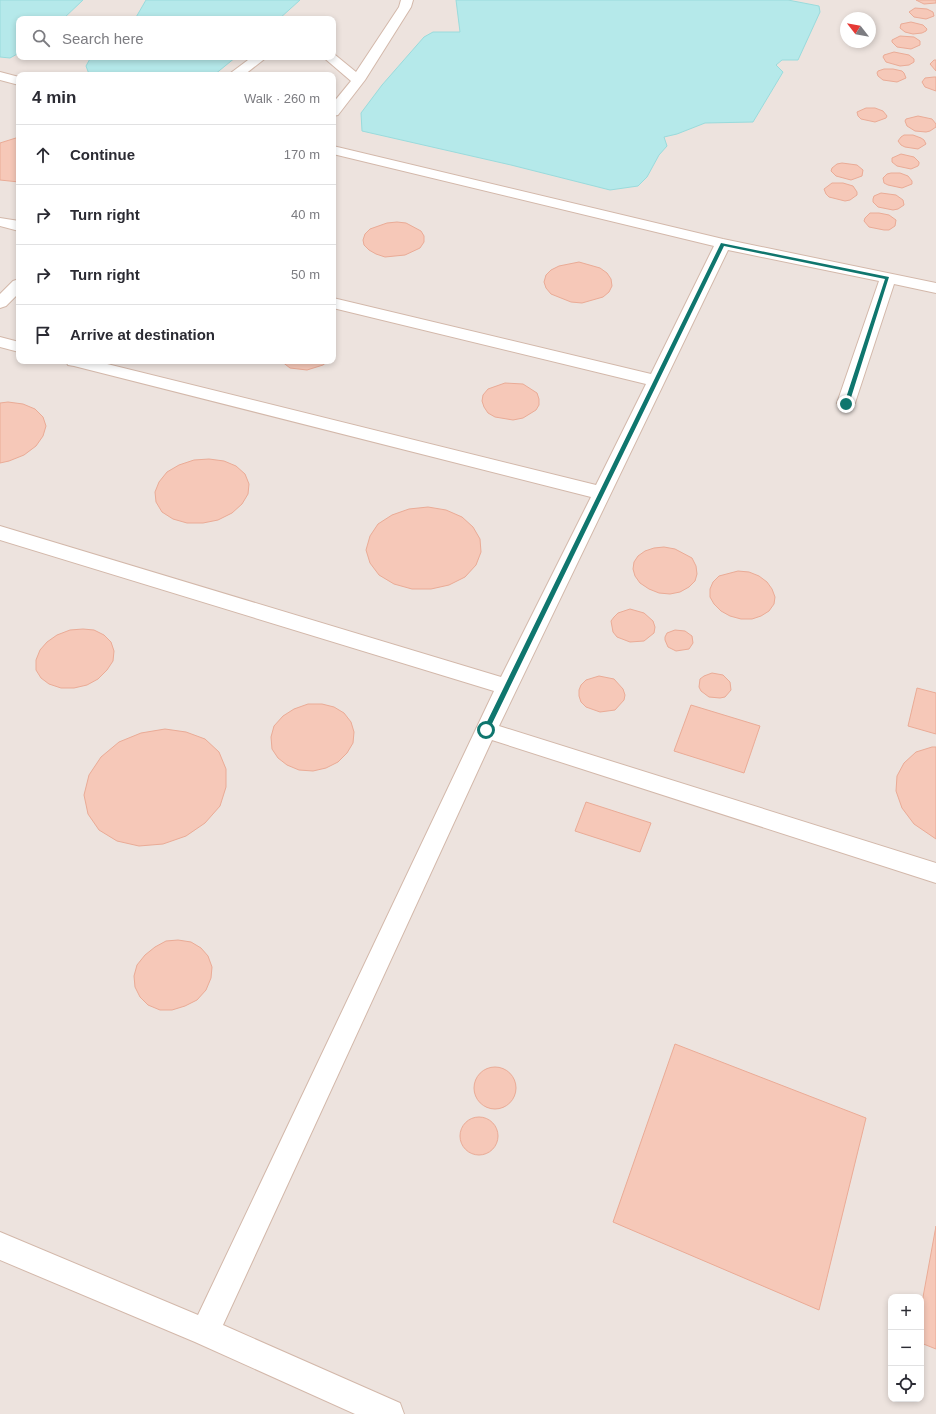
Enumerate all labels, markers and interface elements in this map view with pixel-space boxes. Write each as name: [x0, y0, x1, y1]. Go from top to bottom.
north arrow: [840, 12, 876, 48]
search box: [16, 16, 336, 60]
icon: search: [30, 27, 52, 49]
text: Search here: [62, 30, 144, 47]
text: 4 min: [32, 88, 76, 107]
text: Walk · 260 m: [244, 91, 320, 106]
icon: ahead: [32, 144, 54, 166]
text: Continue: [70, 146, 135, 163]
text: 170 m: [284, 147, 320, 162]
icon: right: [32, 204, 54, 226]
text: Turn right: [70, 206, 140, 223]
text: 40 m: [291, 207, 320, 222]
icon: right: [32, 264, 54, 286]
text: Turn right: [70, 266, 140, 283]
text: 50 m: [291, 267, 320, 282]
icon: arrive: [32, 324, 54, 346]
text: Arrive at destination: [70, 326, 215, 343]
route end: [837, 395, 855, 413]
route start: [477, 721, 495, 739]
map controls: [888, 1294, 924, 1402]
button: +: [888, 1294, 924, 1330]
button: −: [888, 1330, 924, 1366]
button: locate: [888, 1366, 924, 1402]

